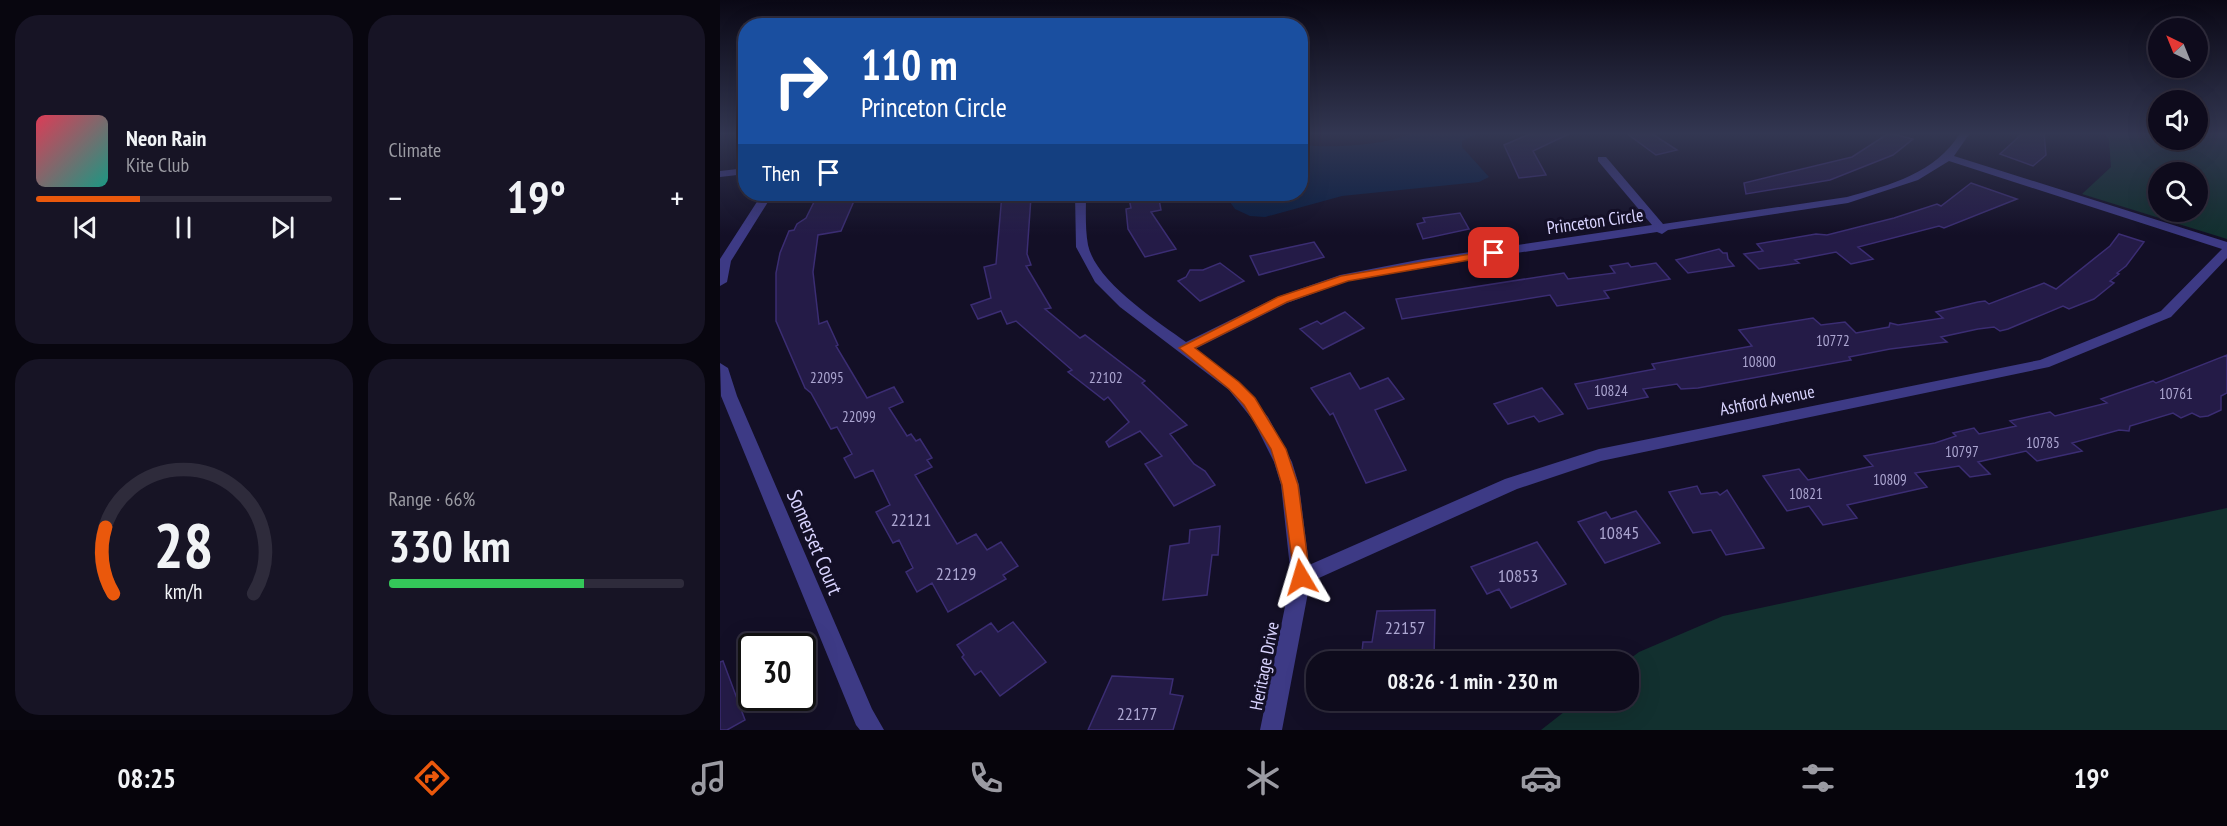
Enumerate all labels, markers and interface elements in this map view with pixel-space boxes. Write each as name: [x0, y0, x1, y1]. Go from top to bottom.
north arrow: [2148, 18, 2208, 78]
map controls: [2148, 18, 2208, 222]
text: 110 m: [861, 37, 958, 92]
icon: right: [762, 42, 840, 120]
text: Princeton Circle: [861, 90, 1007, 124]
button: sound: [2148, 90, 2208, 150]
text: Neon Rain: [126, 124, 206, 152]
text: Climate: [389, 137, 441, 163]
text: Kite Club: [126, 152, 189, 178]
icon: arrive: [812, 156, 845, 189]
text: Then: [762, 159, 800, 187]
button: search: [2148, 162, 2208, 222]
text: 19°: [507, 167, 566, 225]
text: −: [389, 176, 402, 219]
text: +: [670, 176, 684, 219]
street label: Princeton Circle: [1545, 203, 1645, 239]
icon: previous: [69, 211, 102, 244]
icon: pause: [167, 211, 200, 244]
icon: next: [266, 211, 299, 244]
pin: [1468, 227, 1519, 278]
icon: arrive: [1477, 236, 1510, 269]
house number: 10772: [1816, 331, 1850, 350]
house number: 10800: [1742, 352, 1776, 371]
house number: 22095: [810, 368, 844, 387]
house number: 22102: [1089, 368, 1123, 387]
street label: Ashford Avenue: [1718, 380, 1816, 420]
house number: 10824: [1594, 381, 1628, 400]
house number: 10761: [2159, 384, 2193, 403]
house number: 22099: [842, 407, 876, 426]
house number: 10785: [2026, 433, 2060, 452]
house number: 10797: [1945, 442, 1979, 461]
house number: 10809: [1873, 470, 1907, 489]
house number: 10821: [1789, 484, 1823, 503]
street label: Somerset Court: [781, 485, 849, 599]
text: Range · 66%: [389, 486, 475, 512]
text: 28: [154, 504, 214, 585]
house number: 22121: [891, 508, 931, 531]
text: 330 km: [389, 516, 511, 574]
house number: 10845: [1599, 521, 1639, 544]
position arrow: [1269, 545, 1333, 609]
house number: 22129: [936, 562, 976, 585]
house number: 10853: [1498, 564, 1538, 587]
text: km/h: [165, 577, 203, 605]
house number: 22157: [1385, 616, 1425, 639]
street label: Heritage Drive: [1244, 620, 1284, 712]
speed limit sign: 30: [738, 633, 816, 711]
text: 08:26 · 1 min · 230 m: [1387, 667, 1558, 695]
house number: 22177: [1117, 702, 1157, 725]
icon: directions: [411, 757, 453, 799]
icon: music: [688, 757, 730, 799]
icon: phone: [965, 757, 1007, 799]
icon: climate: [1242, 757, 1284, 799]
icon: car: [1520, 757, 1562, 799]
icon: filters: [1797, 757, 1839, 799]
text: 08:25: [118, 761, 176, 795]
text: 19°: [2074, 761, 2109, 795]

